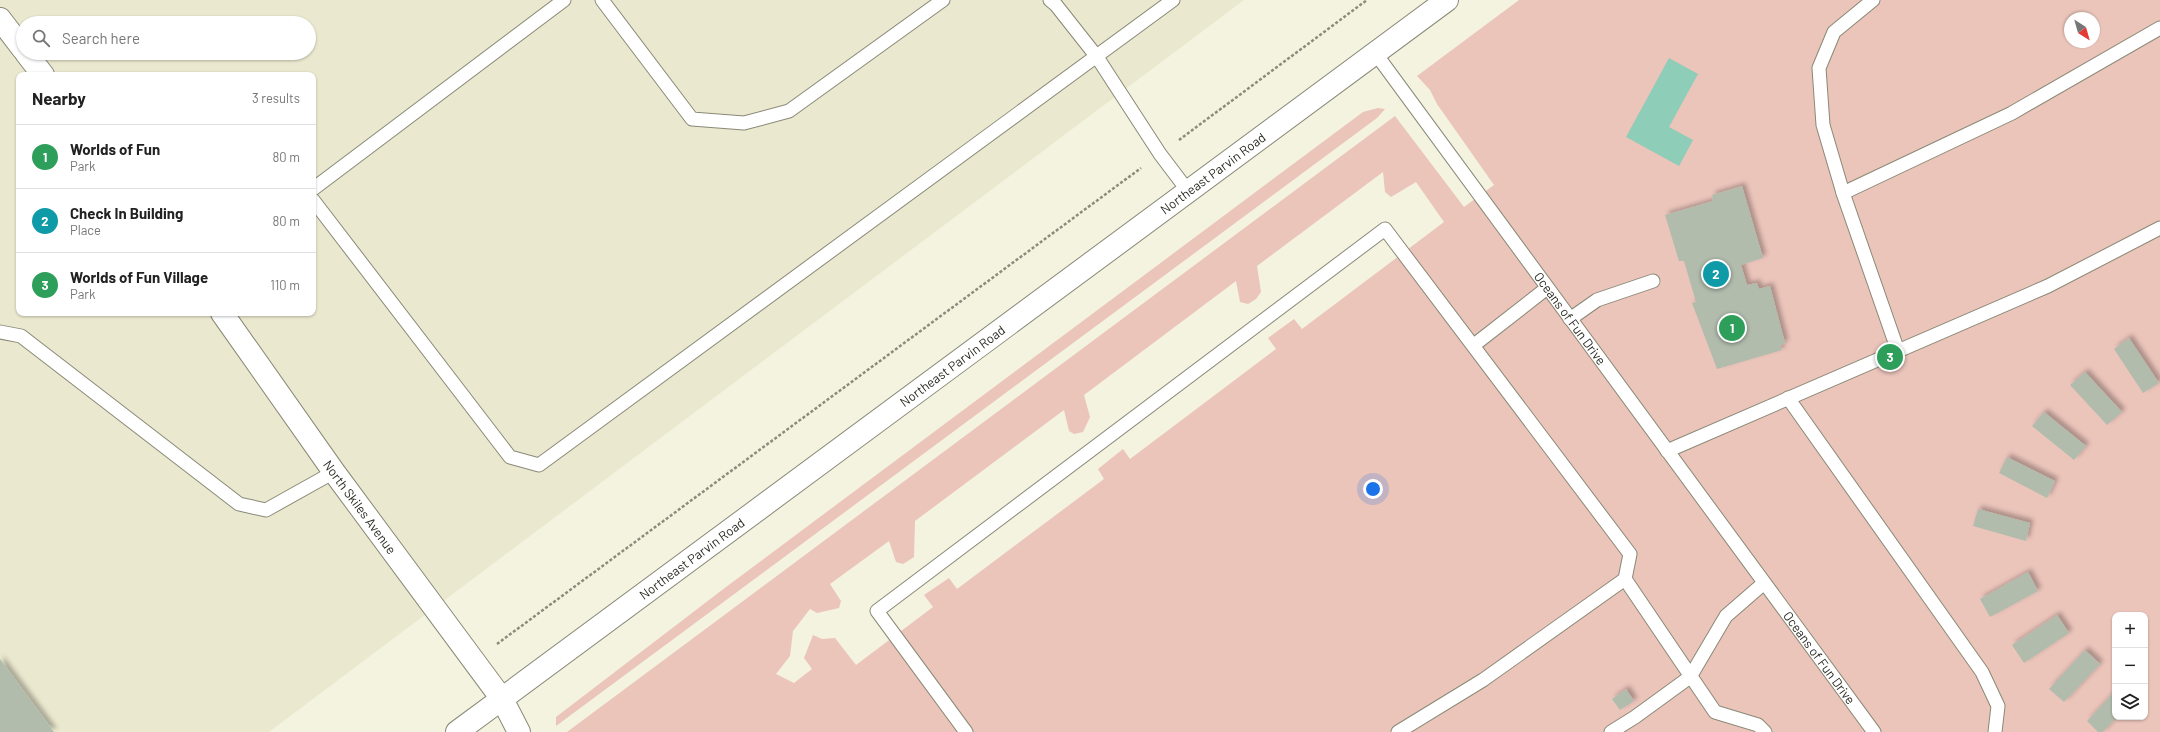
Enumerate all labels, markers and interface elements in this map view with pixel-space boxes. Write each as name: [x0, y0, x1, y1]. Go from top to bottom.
north arrow: [2064, 12, 2100, 48]
search box: [16, 16, 316, 60]
icon: search: [30, 27, 52, 49]
text: Search here: [62, 29, 140, 47]
text: Nearby: [32, 88, 86, 108]
text: 3 results: [252, 90, 300, 106]
street label: Northeast Parvin Road: [1157, 129, 1269, 217]
text: Worlds of Fun: [70, 140, 160, 158]
text: 1: [43, 149, 47, 165]
text: 80 m: [273, 149, 300, 165]
text: Park: [70, 158, 96, 174]
text: Check In Building: [70, 204, 183, 222]
text: 2: [41, 213, 49, 229]
text: 80 m: [273, 213, 300, 229]
text: Place: [70, 222, 101, 238]
pin: 2: [1703, 259, 1729, 289]
text: Worlds of Fun Village: [70, 268, 208, 286]
street label: Oceans of Fun Drive: [1531, 269, 1610, 368]
text: 3: [41, 277, 49, 293]
text: 110 m: [270, 277, 300, 293]
text: Park: [70, 286, 96, 302]
pin: 1: [1719, 313, 1745, 343]
street label: Northeast Parvin Road: [897, 322, 1008, 410]
pin: 3: [1877, 342, 1903, 372]
street label: North Skiles Avenue: [320, 457, 400, 557]
your location: [1363, 479, 1383, 499]
street label: Northeast Parvin Road: [636, 514, 748, 603]
street label: Oceans of Fun Drive: [1780, 608, 1859, 707]
map controls: [2112, 612, 2148, 720]
button: +: [2112, 612, 2148, 648]
button: −: [2112, 648, 2148, 684]
button: layers: [2112, 684, 2148, 720]

